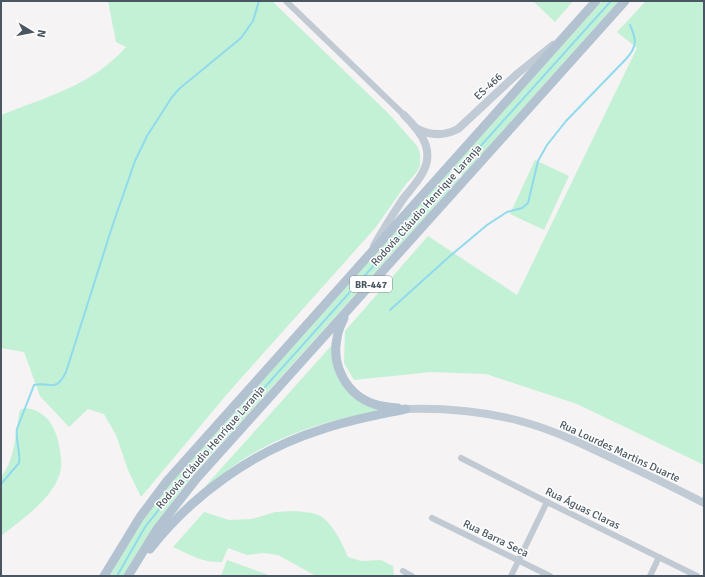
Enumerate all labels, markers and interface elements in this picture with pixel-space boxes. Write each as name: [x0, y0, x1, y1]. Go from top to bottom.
north arrow: [12, 12, 52, 52]
text: N: [34, 29, 48, 39]
street label: ES-466: [471, 70, 505, 103]
street label: Rodovia Cláudio Henrique Laranja: [368, 142, 485, 269]
road number: BR-447: [350, 276, 392, 292]
street label: Rodovia Cláudio Henrique Laranja: [153, 383, 268, 512]
street label: Rua Lourdes Martins Duarte: [558, 418, 682, 485]
street label: Rua Águas Claras: [543, 484, 623, 532]
street label: Rua Barra Seca: [461, 517, 531, 560]

